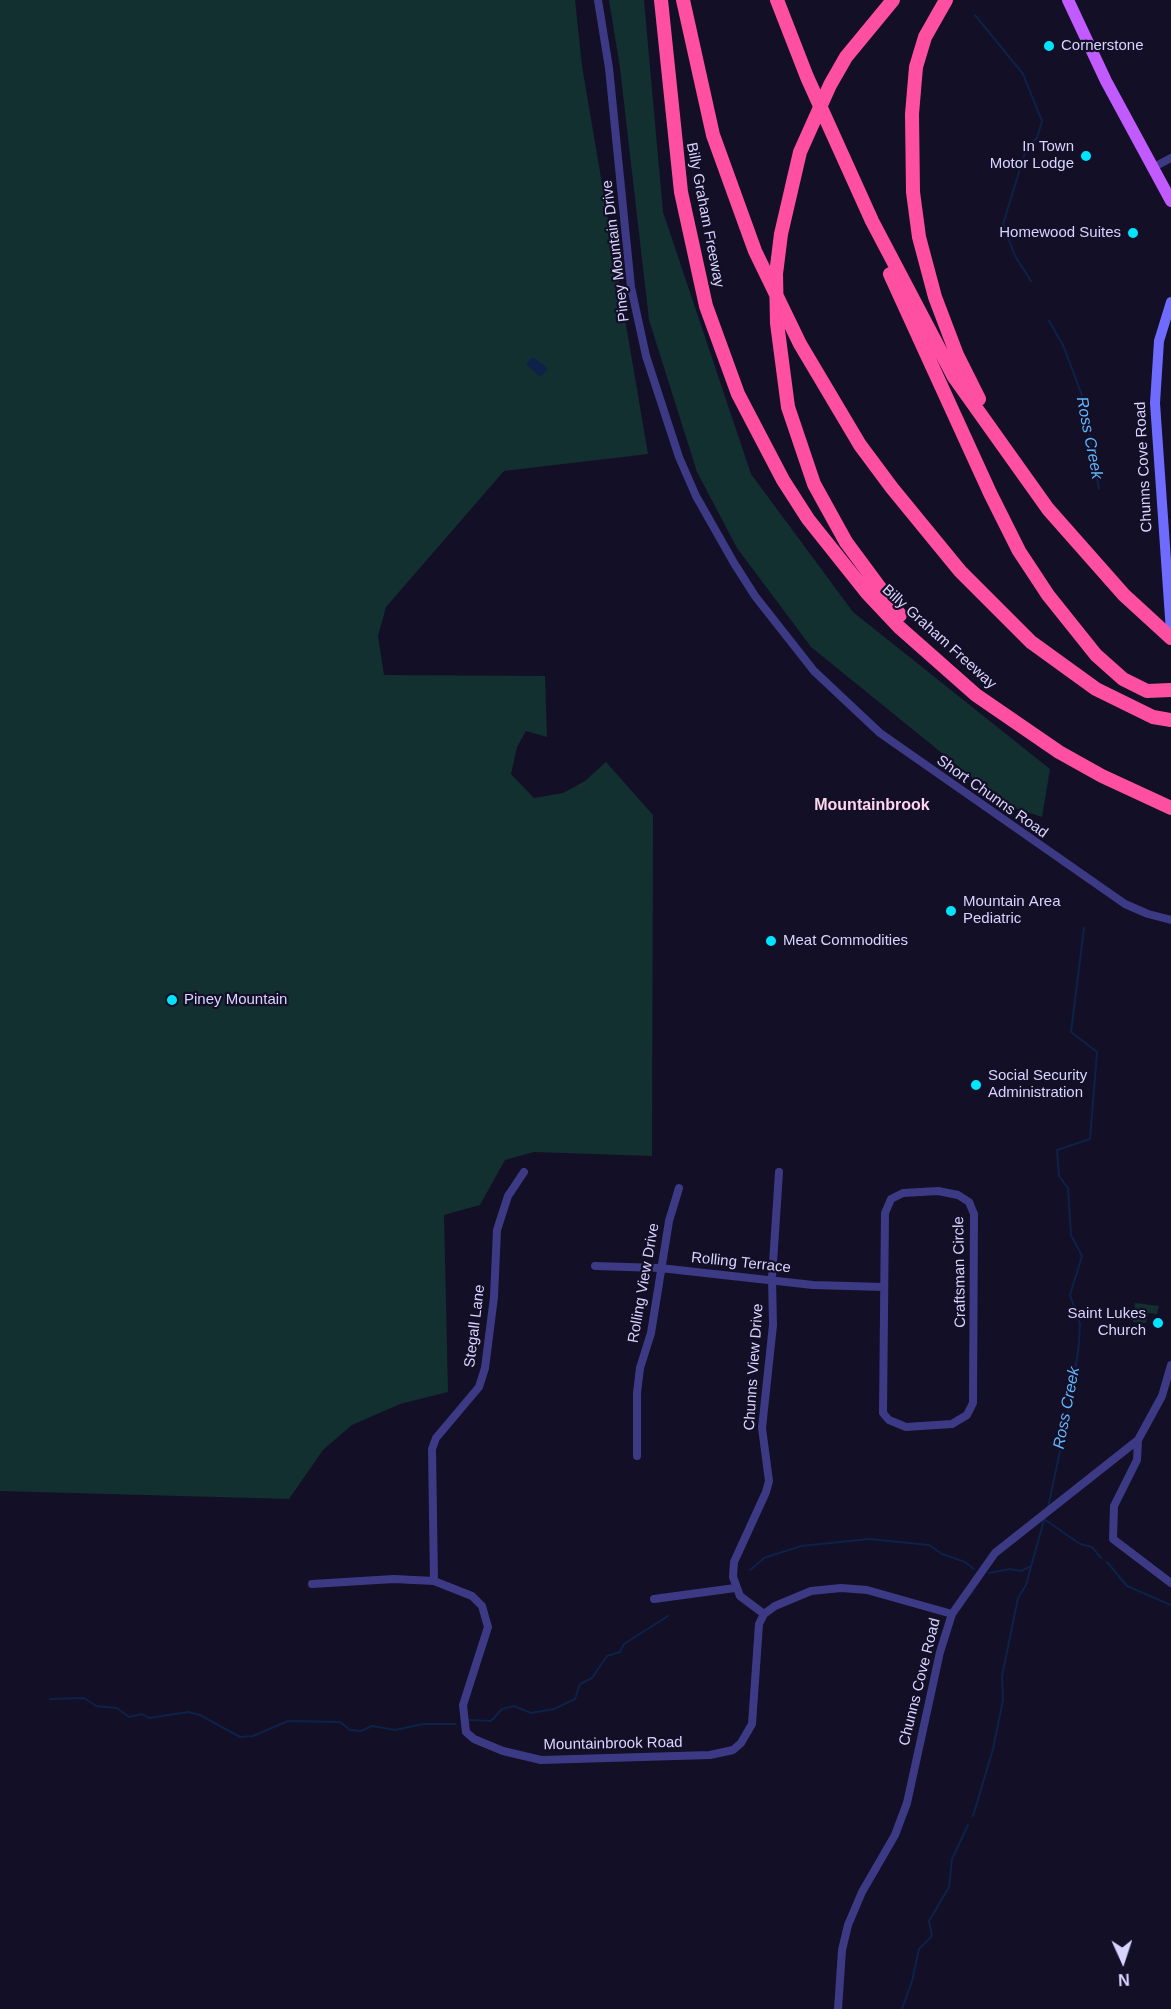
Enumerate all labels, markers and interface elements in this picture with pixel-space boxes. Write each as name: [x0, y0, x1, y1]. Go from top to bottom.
place label: Cornerstone: [1061, 37, 1144, 55]
marker: Cornerstone: [1042, 39, 1056, 53]
place label: In Town Motor Lodge: [990, 138, 1074, 173]
street label: Billy Graham Freeway: [682, 141, 728, 289]
marker: In Town Motor Lodge: [1079, 149, 1093, 163]
street label: Piney Mountain Drive: [598, 179, 634, 323]
place label: Homewood Suites: [999, 224, 1121, 242]
marker: Homewood Suites: [1126, 226, 1140, 240]
water label: Ross Creek: [1072, 395, 1106, 481]
street label: Chunns Cove Road: [1132, 401, 1156, 533]
street label: Billy Graham Freeway: [878, 581, 1000, 693]
street label: Short Chunns Road: [933, 752, 1051, 842]
district label: Mountainbrook: [814, 796, 930, 816]
place label: Mountain Area Pediatric: [963, 893, 1061, 928]
marker: Mountain Area Pediatric: [944, 904, 958, 918]
place label: Meat Commodities: [783, 932, 908, 950]
marker: Meat Commodities: [764, 934, 778, 948]
place label: Piney Mountain: [184, 991, 287, 1009]
marker: Piney Mountain: [165, 993, 179, 1007]
place label: Social Security Administration: [988, 1067, 1087, 1102]
marker: Social Security Administration: [969, 1078, 983, 1092]
street label: Craftsman Circle: [950, 1216, 970, 1328]
street label: Rolling View Drive: [625, 1222, 663, 1344]
street label: Rolling Terrace: [690, 1249, 792, 1277]
street label: Stegall Lane: [461, 1284, 489, 1368]
street label: Chunns View Drive: [741, 1303, 767, 1431]
place label: Saint Lukes Church: [1068, 1305, 1146, 1340]
marker: Saint Lukes Church: [1151, 1316, 1165, 1330]
water label: Ross Creek: [1050, 1365, 1084, 1451]
street label: Chunns Cove Road: [895, 1616, 945, 1748]
street label: Mountainbrook Road: [543, 1734, 683, 1754]
north arrow: [1093, 1931, 1153, 1991]
text: N: [1118, 1971, 1130, 1988]

